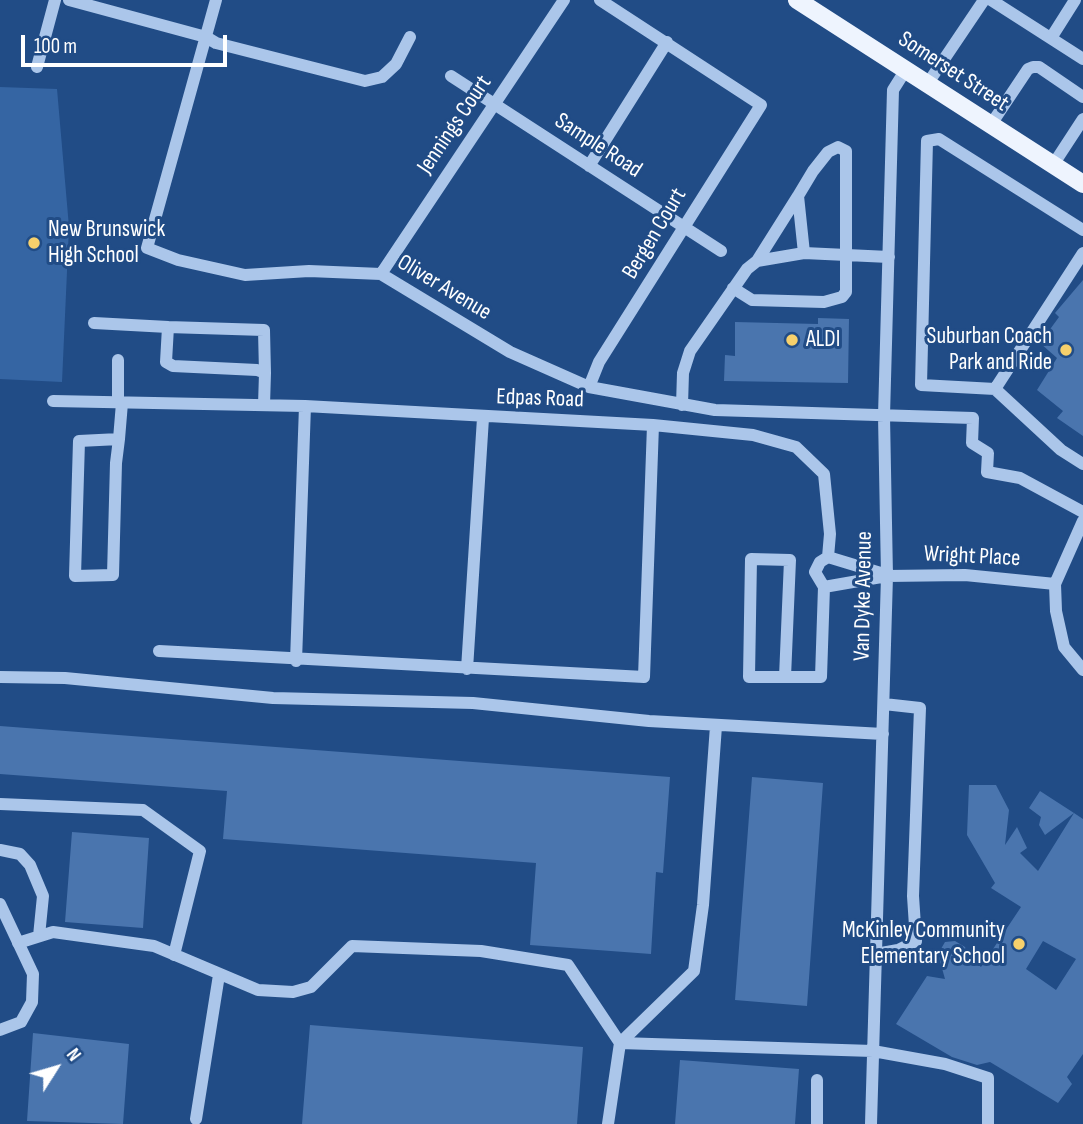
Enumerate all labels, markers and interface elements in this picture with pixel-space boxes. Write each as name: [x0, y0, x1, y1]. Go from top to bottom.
scale bar: [24, 21, 231, 65]
street label: Somerset Street: [893, 26, 1013, 118]
text: 100 m: [34, 34, 77, 59]
street label: Jennings Court: [412, 71, 498, 179]
street label: Sample Road: [549, 108, 647, 184]
street label: Bergen Court: [617, 183, 693, 285]
place label: New Brunswick High School: [48, 216, 165, 270]
marker: New Brunswick High School: [26, 235, 42, 251]
street label: Oliver Avenue: [392, 249, 496, 327]
place label: Suburban Coach Park and Ride: [927, 323, 1052, 377]
place label: ALDI: [806, 326, 840, 354]
marker: ALDI: [784, 332, 800, 348]
marker: Suburban Coach Park and Ride: [1058, 342, 1074, 358]
street label: Edpas Road: [496, 384, 584, 414]
street label: Van Dyke Avenue: [849, 531, 879, 661]
street label: Wright Place: [923, 541, 1021, 573]
place label: McKinley Community Elementary School: [842, 917, 1005, 971]
marker: McKinley Community Elementary School: [1011, 936, 1027, 952]
north arrow: [21, 1033, 91, 1103]
text: N: [61, 1044, 85, 1066]

